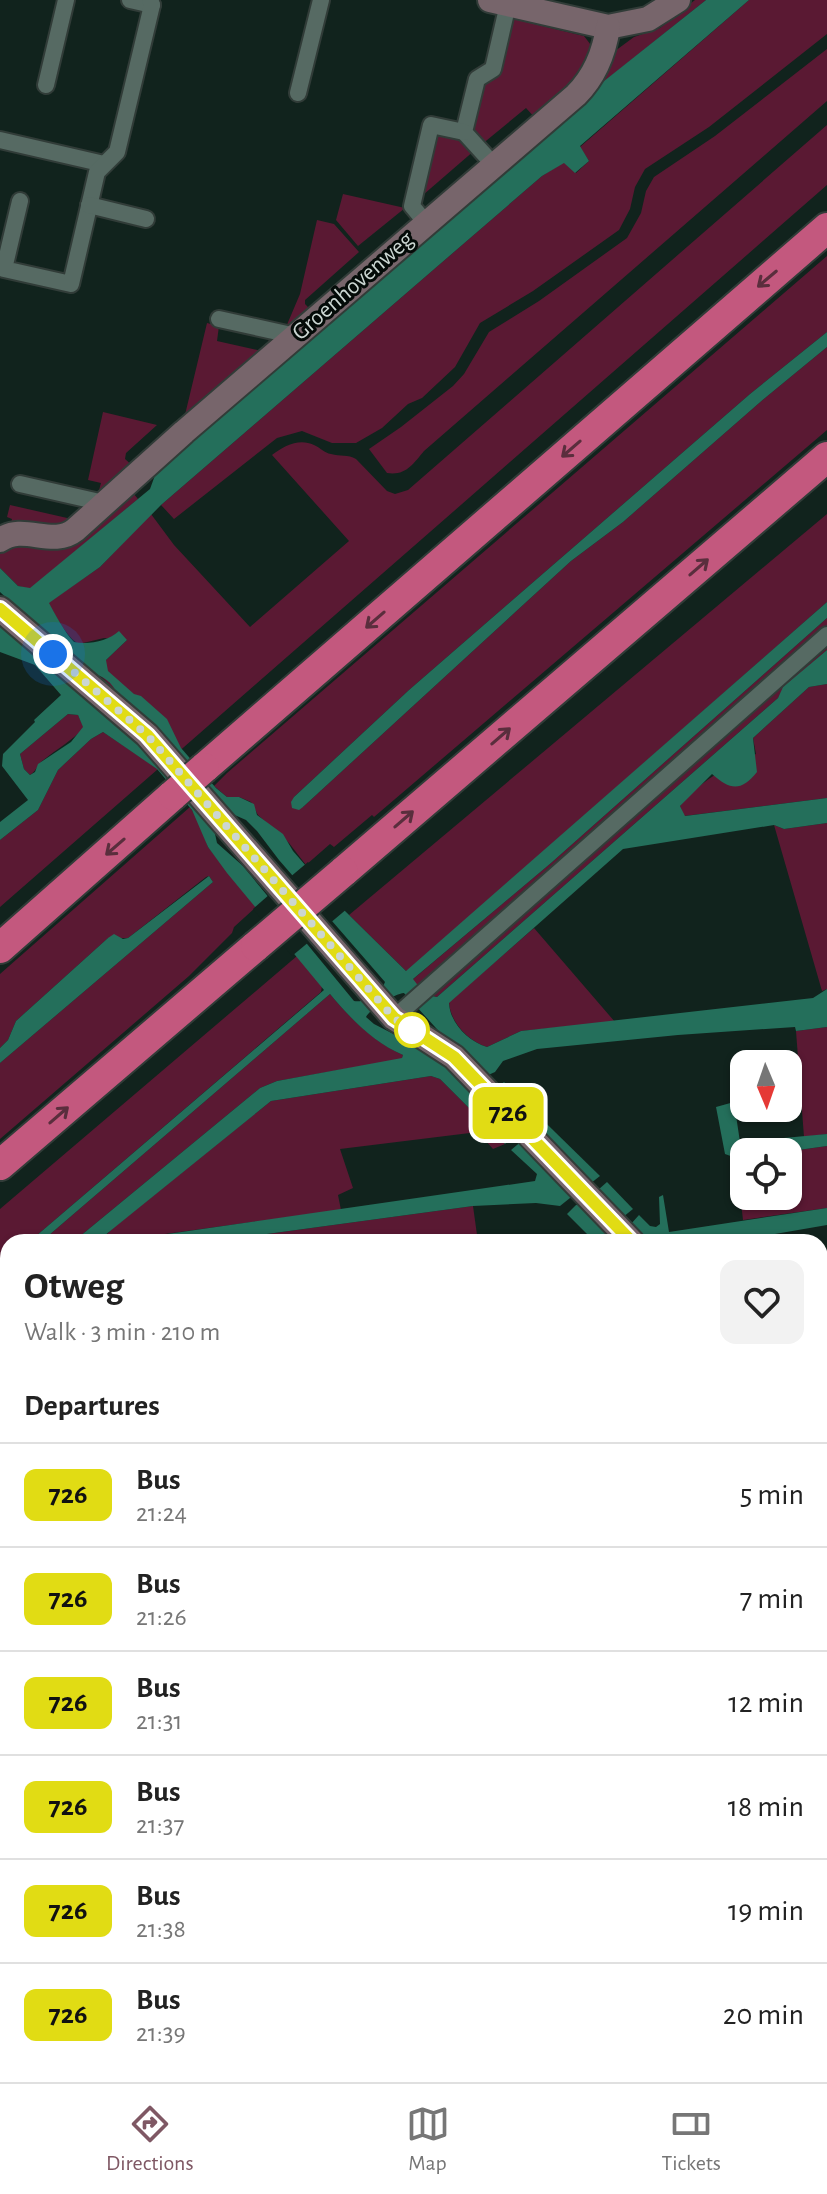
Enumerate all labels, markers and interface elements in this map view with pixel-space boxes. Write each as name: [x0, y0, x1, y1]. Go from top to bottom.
street label: Groenhovenweg: [288, 227, 418, 345]
one-way arrow: [758, 270, 778, 288]
one-way arrow: [561, 440, 581, 458]
one-way arrow: [688, 558, 708, 576]
one-way arrow: [365, 611, 385, 629]
your location: [33, 634, 73, 674]
one-way arrow: [491, 727, 511, 745]
one-way arrow: [394, 810, 414, 828]
one-way arrow: [105, 838, 125, 856]
unlabelled marker: [395, 1013, 429, 1047]
north arrow: [730, 1050, 802, 1122]
map controls: [730, 1050, 802, 1210]
line badge: 726: [462, 1087, 554, 1139]
text: 726: [489, 1099, 527, 1127]
one-way arrow: [49, 1106, 69, 1124]
button: locate: [730, 1138, 802, 1210]
button: heart: [720, 1260, 804, 1344]
text: Otweg: [24, 1268, 124, 1306]
text: Walk · 3 min · 210 m: [24, 1319, 220, 1345]
text: Departures: [24, 1391, 160, 1421]
text: Bus: [136, 1465, 181, 1495]
text: 5 min: [740, 1480, 804, 1510]
text: 726: [49, 1481, 87, 1509]
text: 21:24: [136, 1500, 187, 1526]
text: Bus: [136, 1569, 181, 1599]
text: 7 min: [740, 1584, 804, 1614]
text: 726: [49, 1585, 87, 1613]
text: 21:26: [136, 1604, 187, 1630]
text: Bus: [136, 1673, 181, 1703]
text: 12 min: [728, 1688, 804, 1718]
text: 726: [49, 1689, 87, 1717]
text: 21:31: [136, 1708, 182, 1734]
text: Bus: [136, 1777, 181, 1807]
text: 18 min: [728, 1792, 804, 1822]
text: 726: [49, 1793, 87, 1821]
text: 21:37: [136, 1812, 184, 1838]
text: Bus: [136, 1881, 181, 1911]
text: 19 min: [728, 1896, 804, 1926]
text: 726: [49, 1897, 87, 1925]
text: 21:38: [136, 1916, 186, 1942]
text: Bus: [136, 1985, 181, 2015]
text: 20 min: [723, 2000, 804, 2030]
text: 726: [49, 2001, 87, 2029]
text: 21:39: [136, 2020, 186, 2046]
tab: Directions: [106, 2102, 194, 2176]
tab: Map: [406, 2102, 450, 2176]
tab: Tickets: [661, 2102, 721, 2176]

